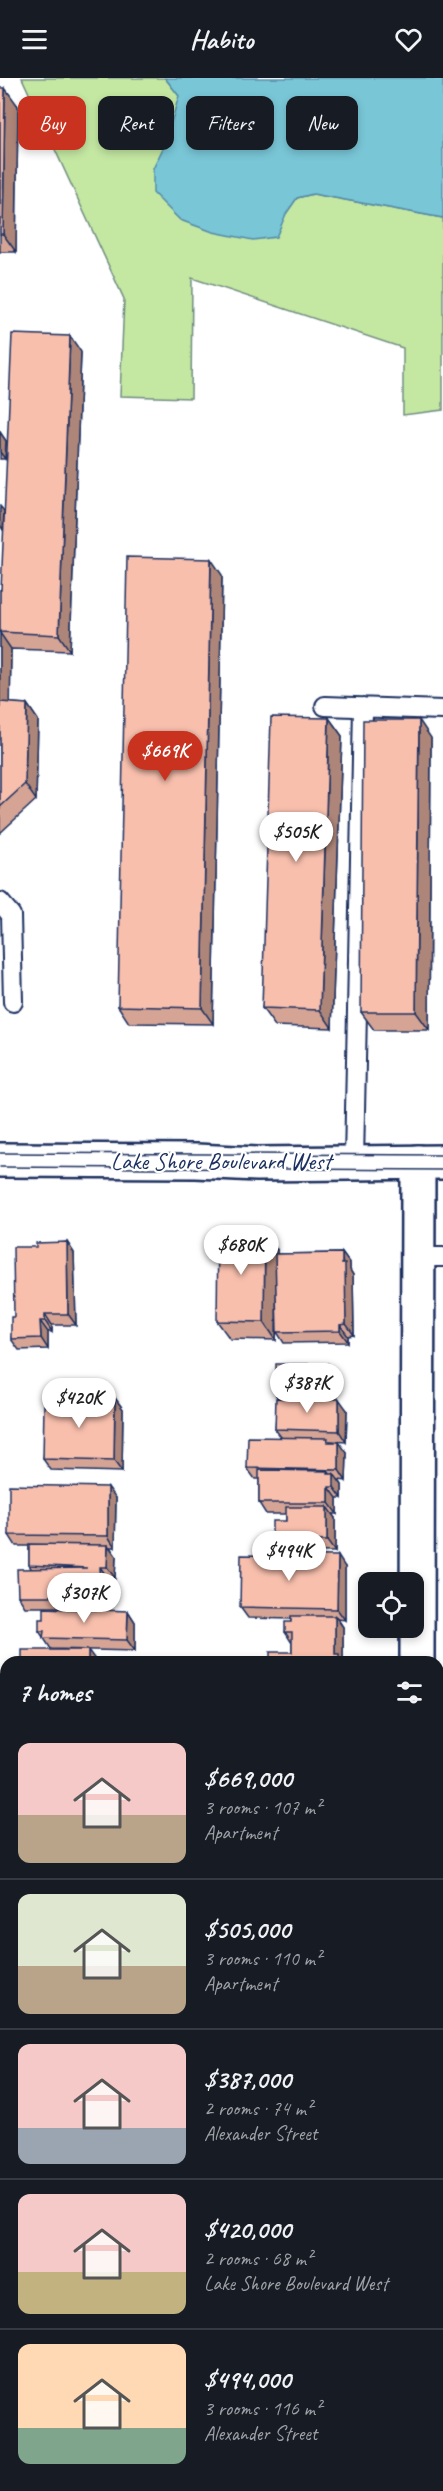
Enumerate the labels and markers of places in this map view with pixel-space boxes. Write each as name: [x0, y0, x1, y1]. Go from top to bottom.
pin: $669K: [123, 731, 207, 782]
pin: $505K: [254, 812, 338, 863]
pin: $680K: [199, 1225, 283, 1276]
pin: $387K: [265, 1363, 349, 1414]
pin: $420K: [37, 1378, 121, 1429]
pin: $494K: [247, 1531, 331, 1582]
pin: $307K: [42, 1573, 126, 1624]

